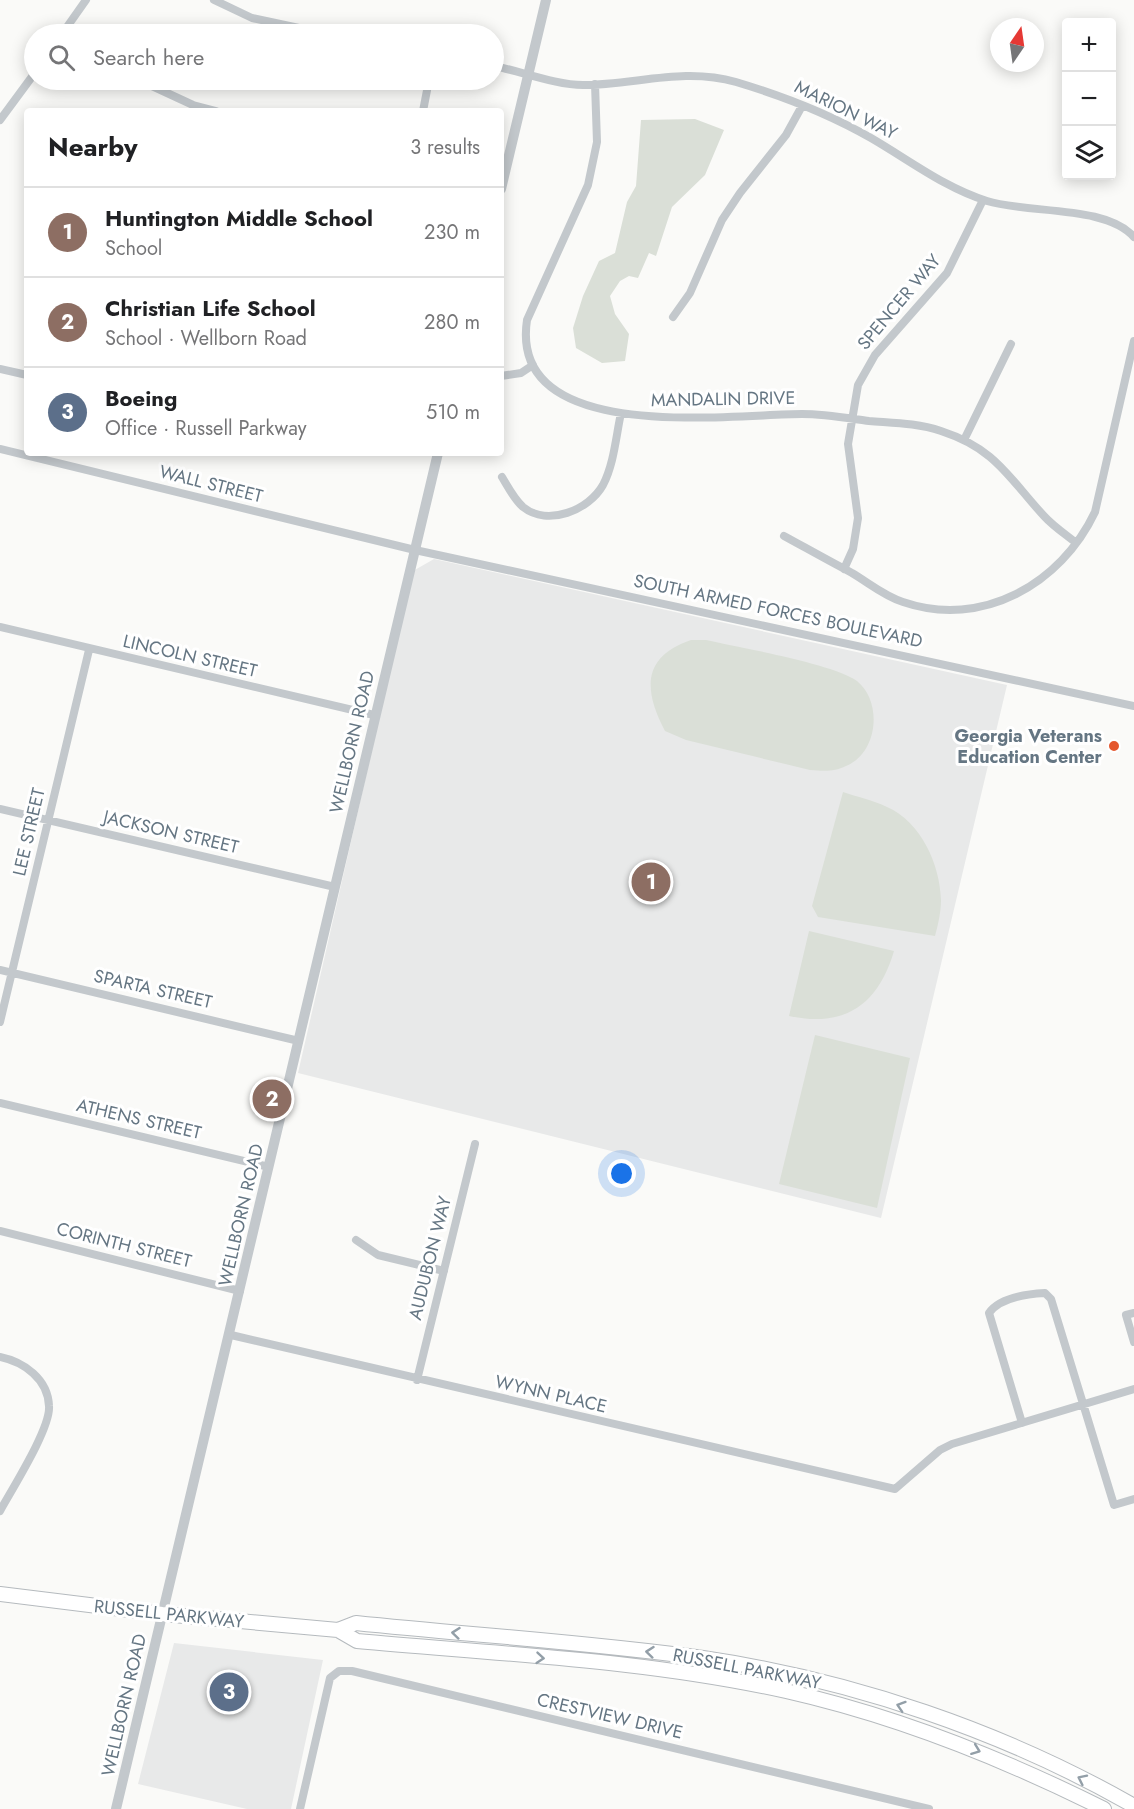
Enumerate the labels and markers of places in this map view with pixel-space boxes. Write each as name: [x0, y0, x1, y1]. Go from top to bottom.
place label: Georgia Veterans Education Center: [954, 723, 1103, 770]
marker: Georgia Veterans Education Center: [1107, 739, 1121, 753]
pin: 1: [632, 860, 670, 904]
pin: 2: [252, 1076, 292, 1122]
pin: 3: [210, 1670, 248, 1714]

